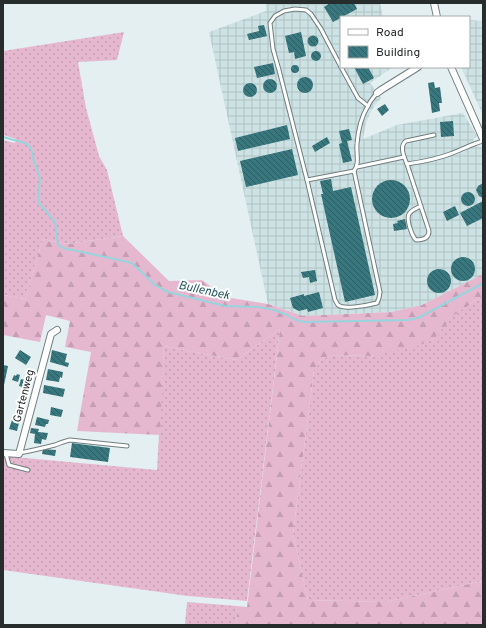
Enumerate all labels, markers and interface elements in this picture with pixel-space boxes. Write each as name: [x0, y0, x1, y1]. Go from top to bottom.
legend: [340, 16, 470, 68]
text: Road: [376, 25, 404, 41]
text: Building: [376, 45, 420, 61]
water label: Bullenbek: [177, 278, 232, 304]
street label: Gartenweg: [10, 368, 38, 424]

